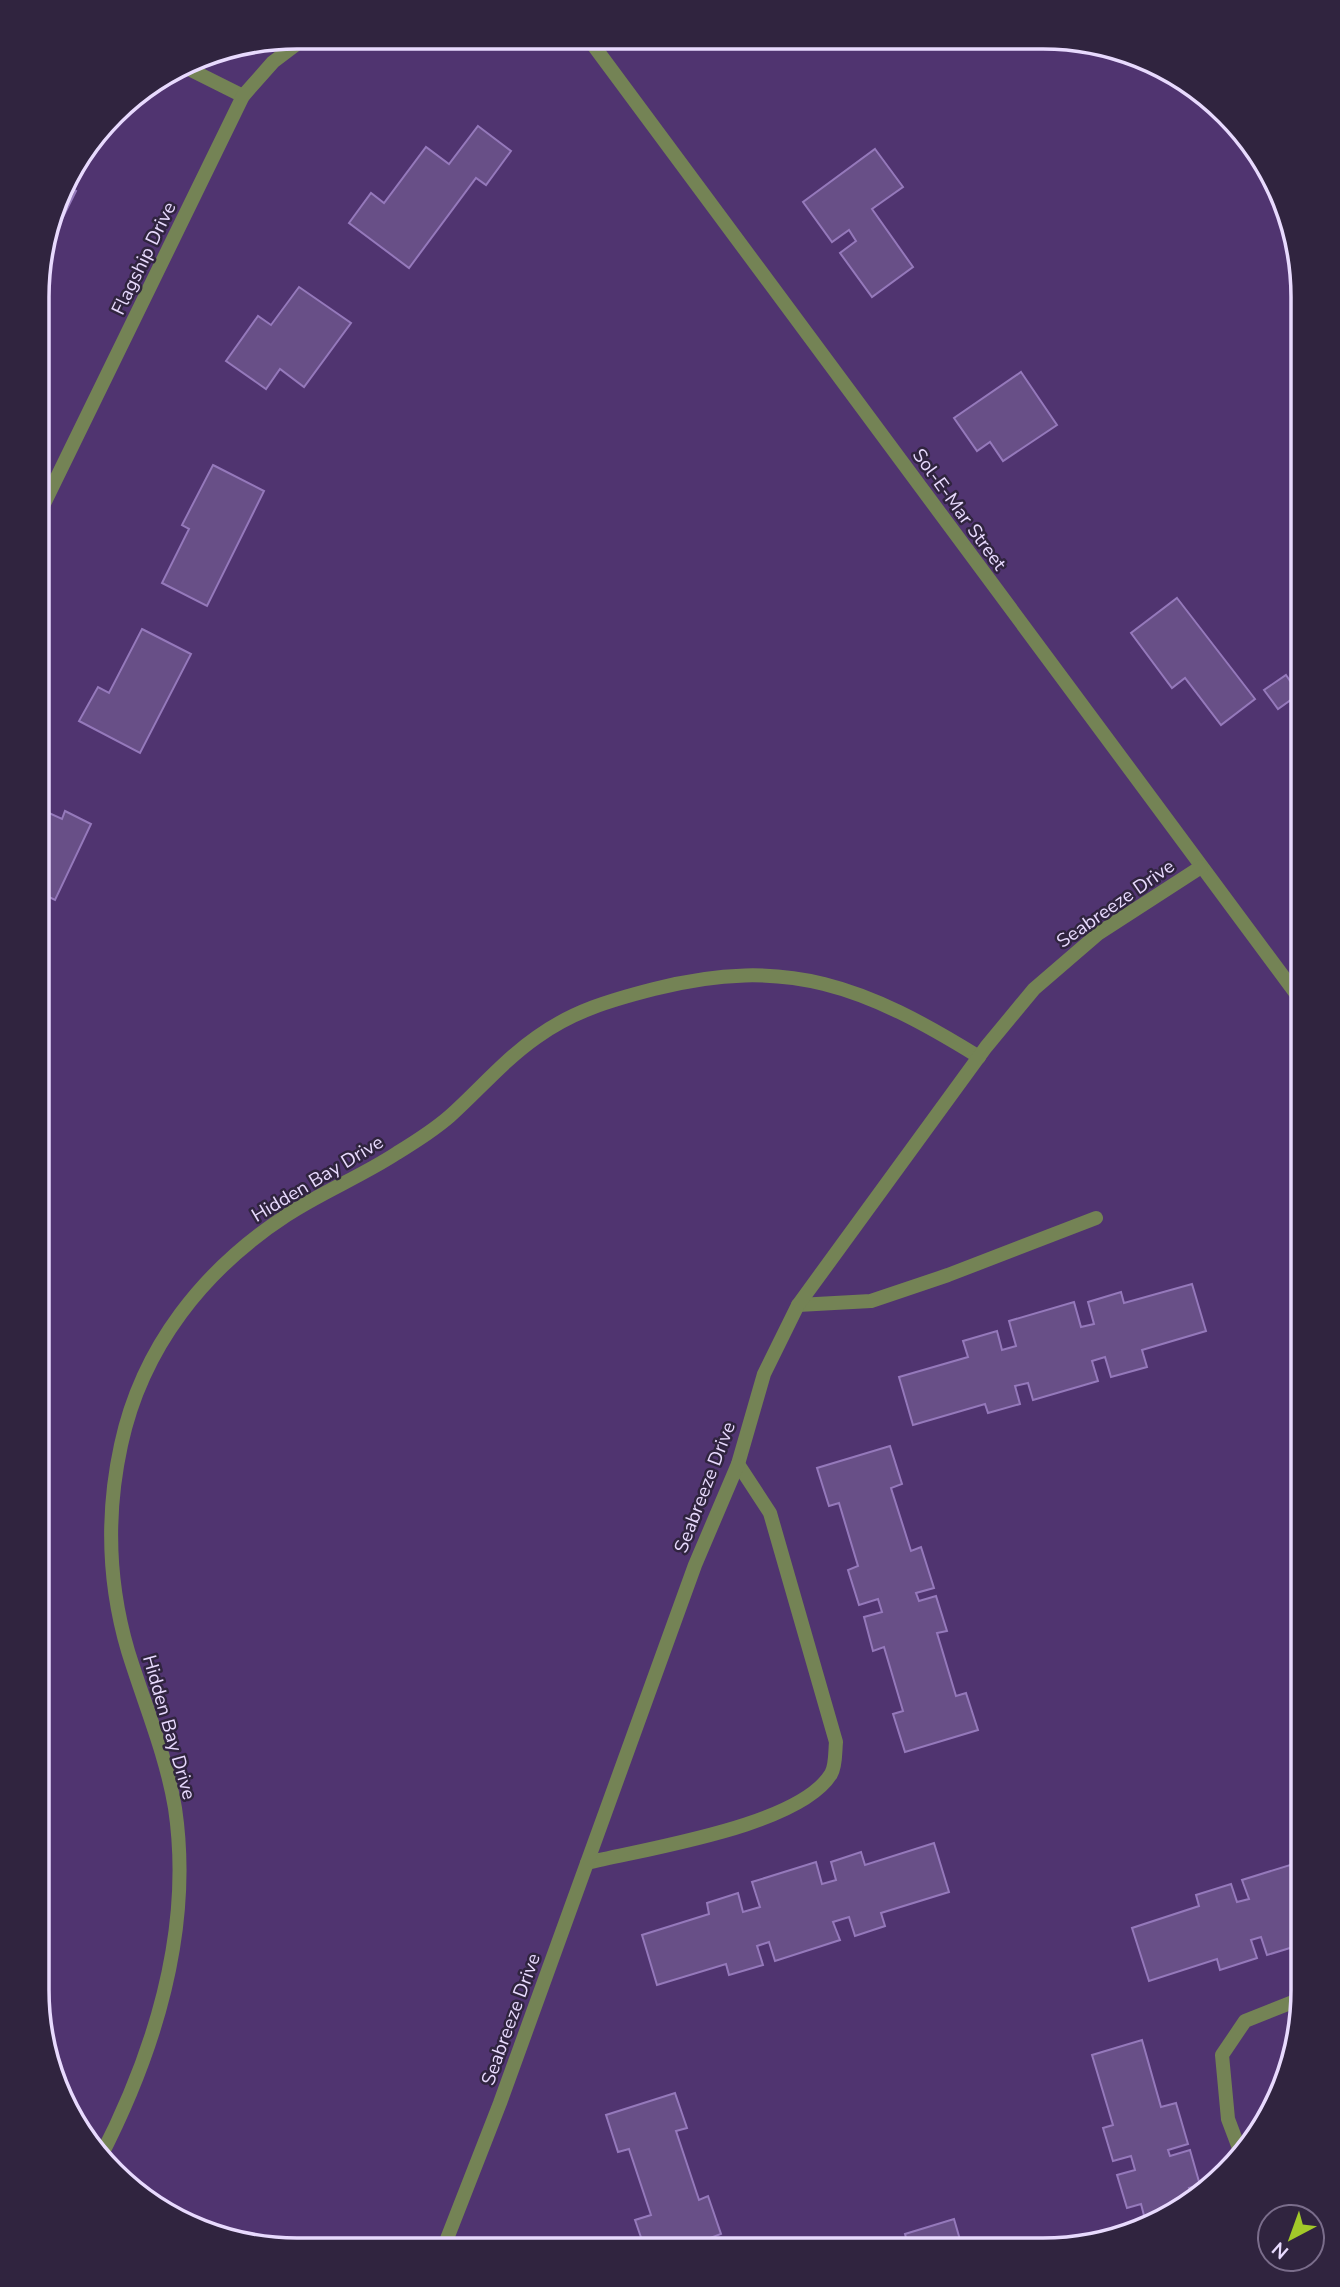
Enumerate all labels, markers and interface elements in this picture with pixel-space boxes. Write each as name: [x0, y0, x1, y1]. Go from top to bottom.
street label: Flagship Drive: [105, 198, 182, 319]
street label: Sol-E-Mar Street: [906, 443, 1012, 576]
street label: Seabreeze Drive: [1051, 853, 1180, 954]
street label: Hidden Bay Drive: [247, 1129, 388, 1228]
street label: Seabreeze Drive: [668, 1418, 742, 1557]
street label: Hidden Bay Drive: [136, 1652, 202, 1803]
street label: Seabreeze Drive: [475, 1950, 547, 2089]
north arrow: [1256, 2203, 1326, 2273]
text: N: [1267, 2236, 1294, 2265]

